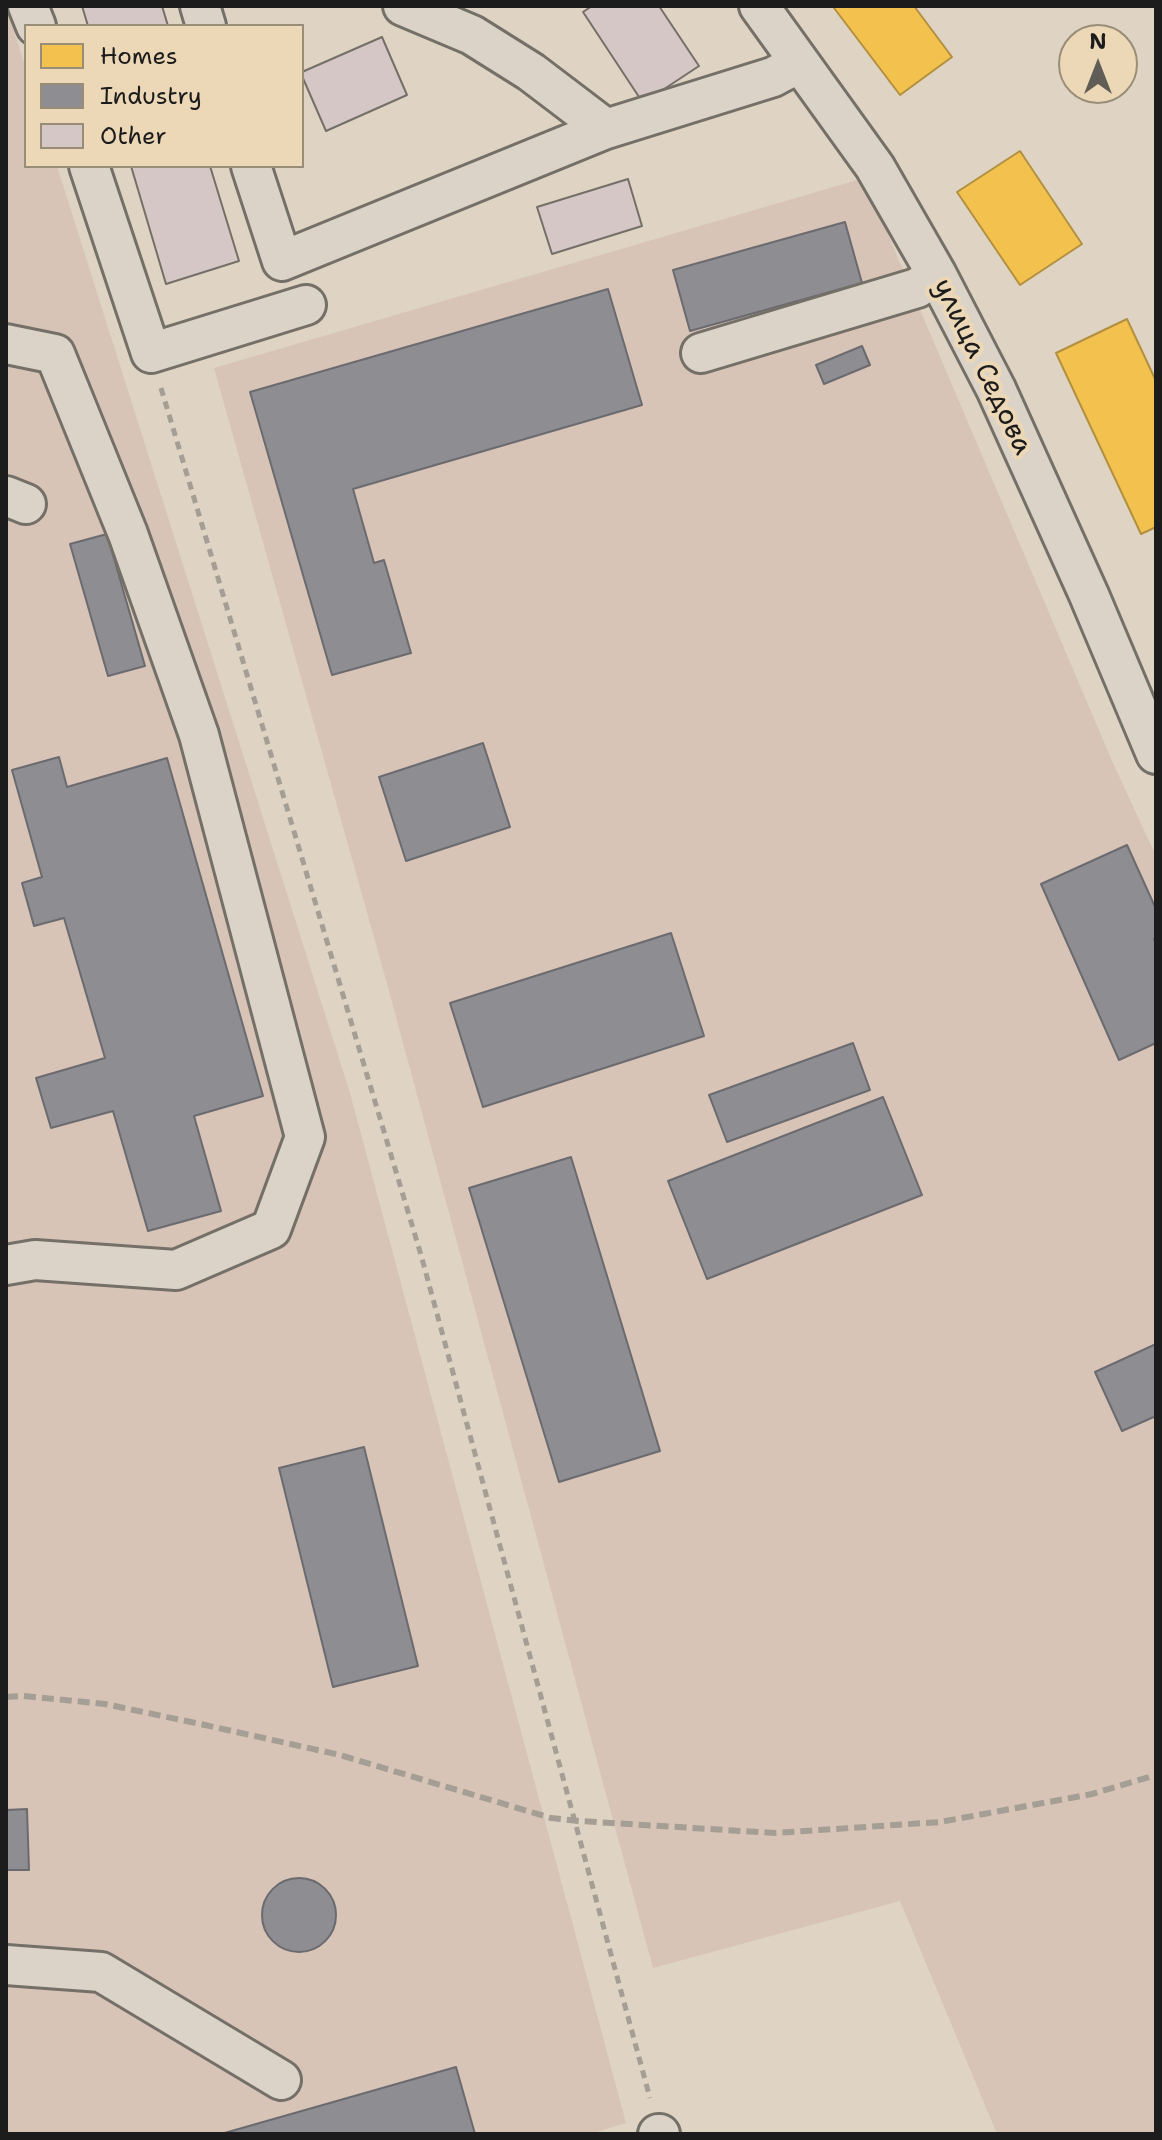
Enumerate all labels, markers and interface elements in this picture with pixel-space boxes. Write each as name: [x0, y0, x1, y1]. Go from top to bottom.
legend: [24, 24, 304, 168]
north arrow: [1058, 24, 1138, 104]
text: N: [1089, 27, 1107, 56]
text: Homes: [100, 40, 178, 72]
text: Industry: [100, 80, 202, 112]
text: Other: [100, 120, 167, 152]
street label: улица Седова: [925, 273, 1039, 461]

